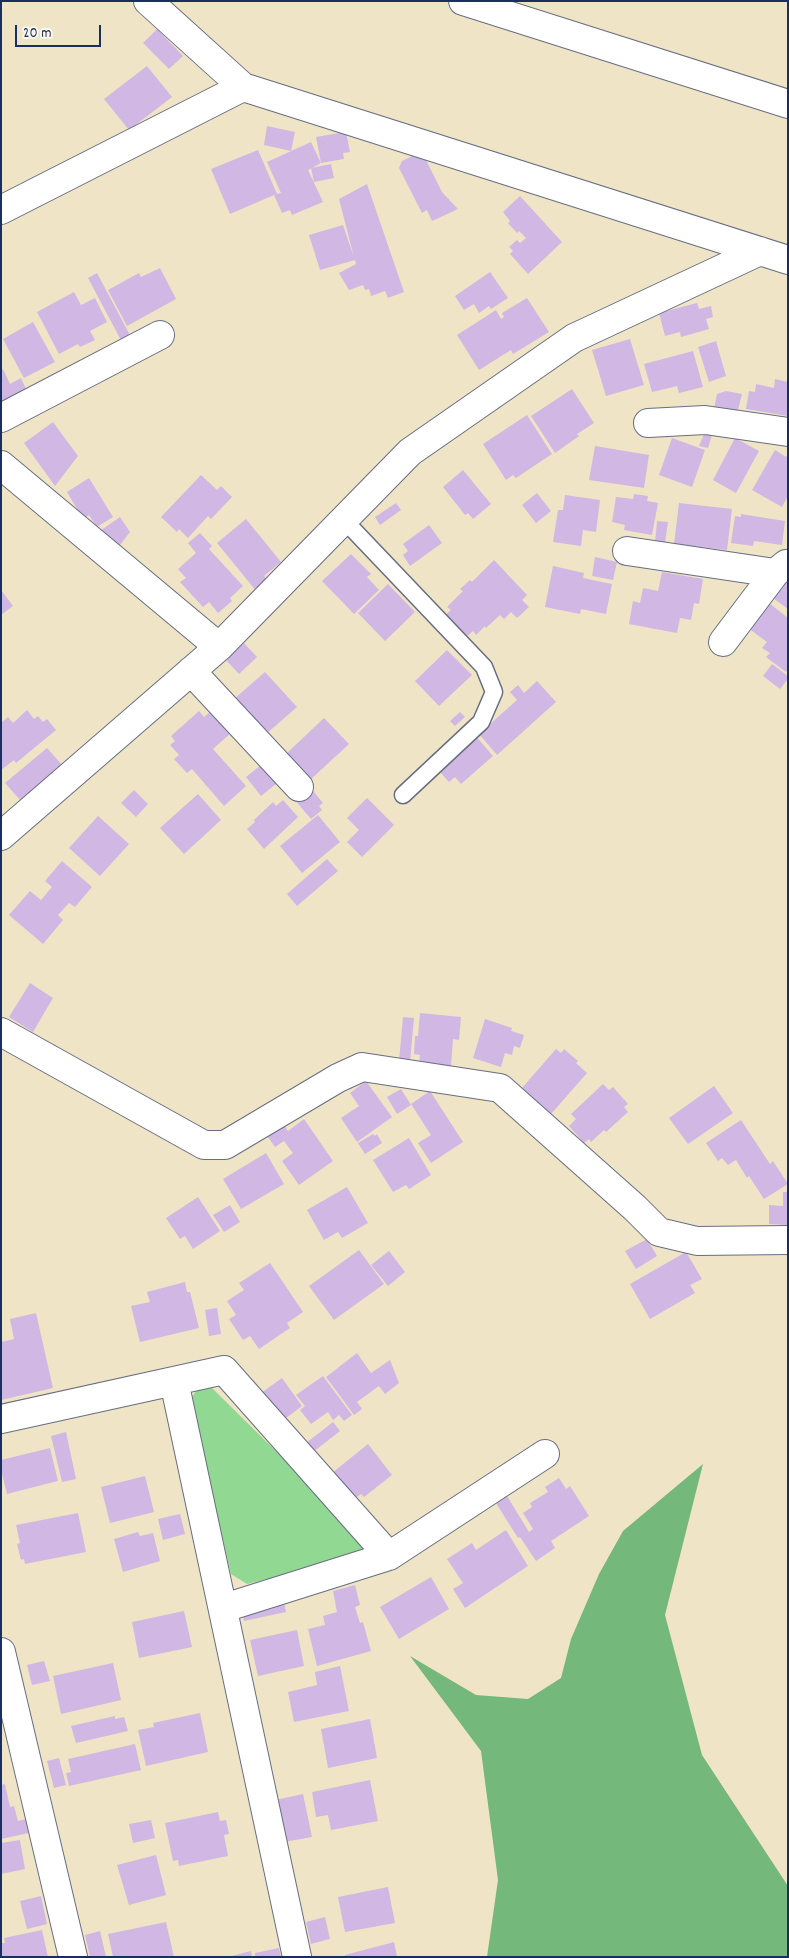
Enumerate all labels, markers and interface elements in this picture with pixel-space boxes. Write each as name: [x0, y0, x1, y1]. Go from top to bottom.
scale bar: [18, 15, 104, 47]
text: 20 m: [23, 23, 51, 45]

